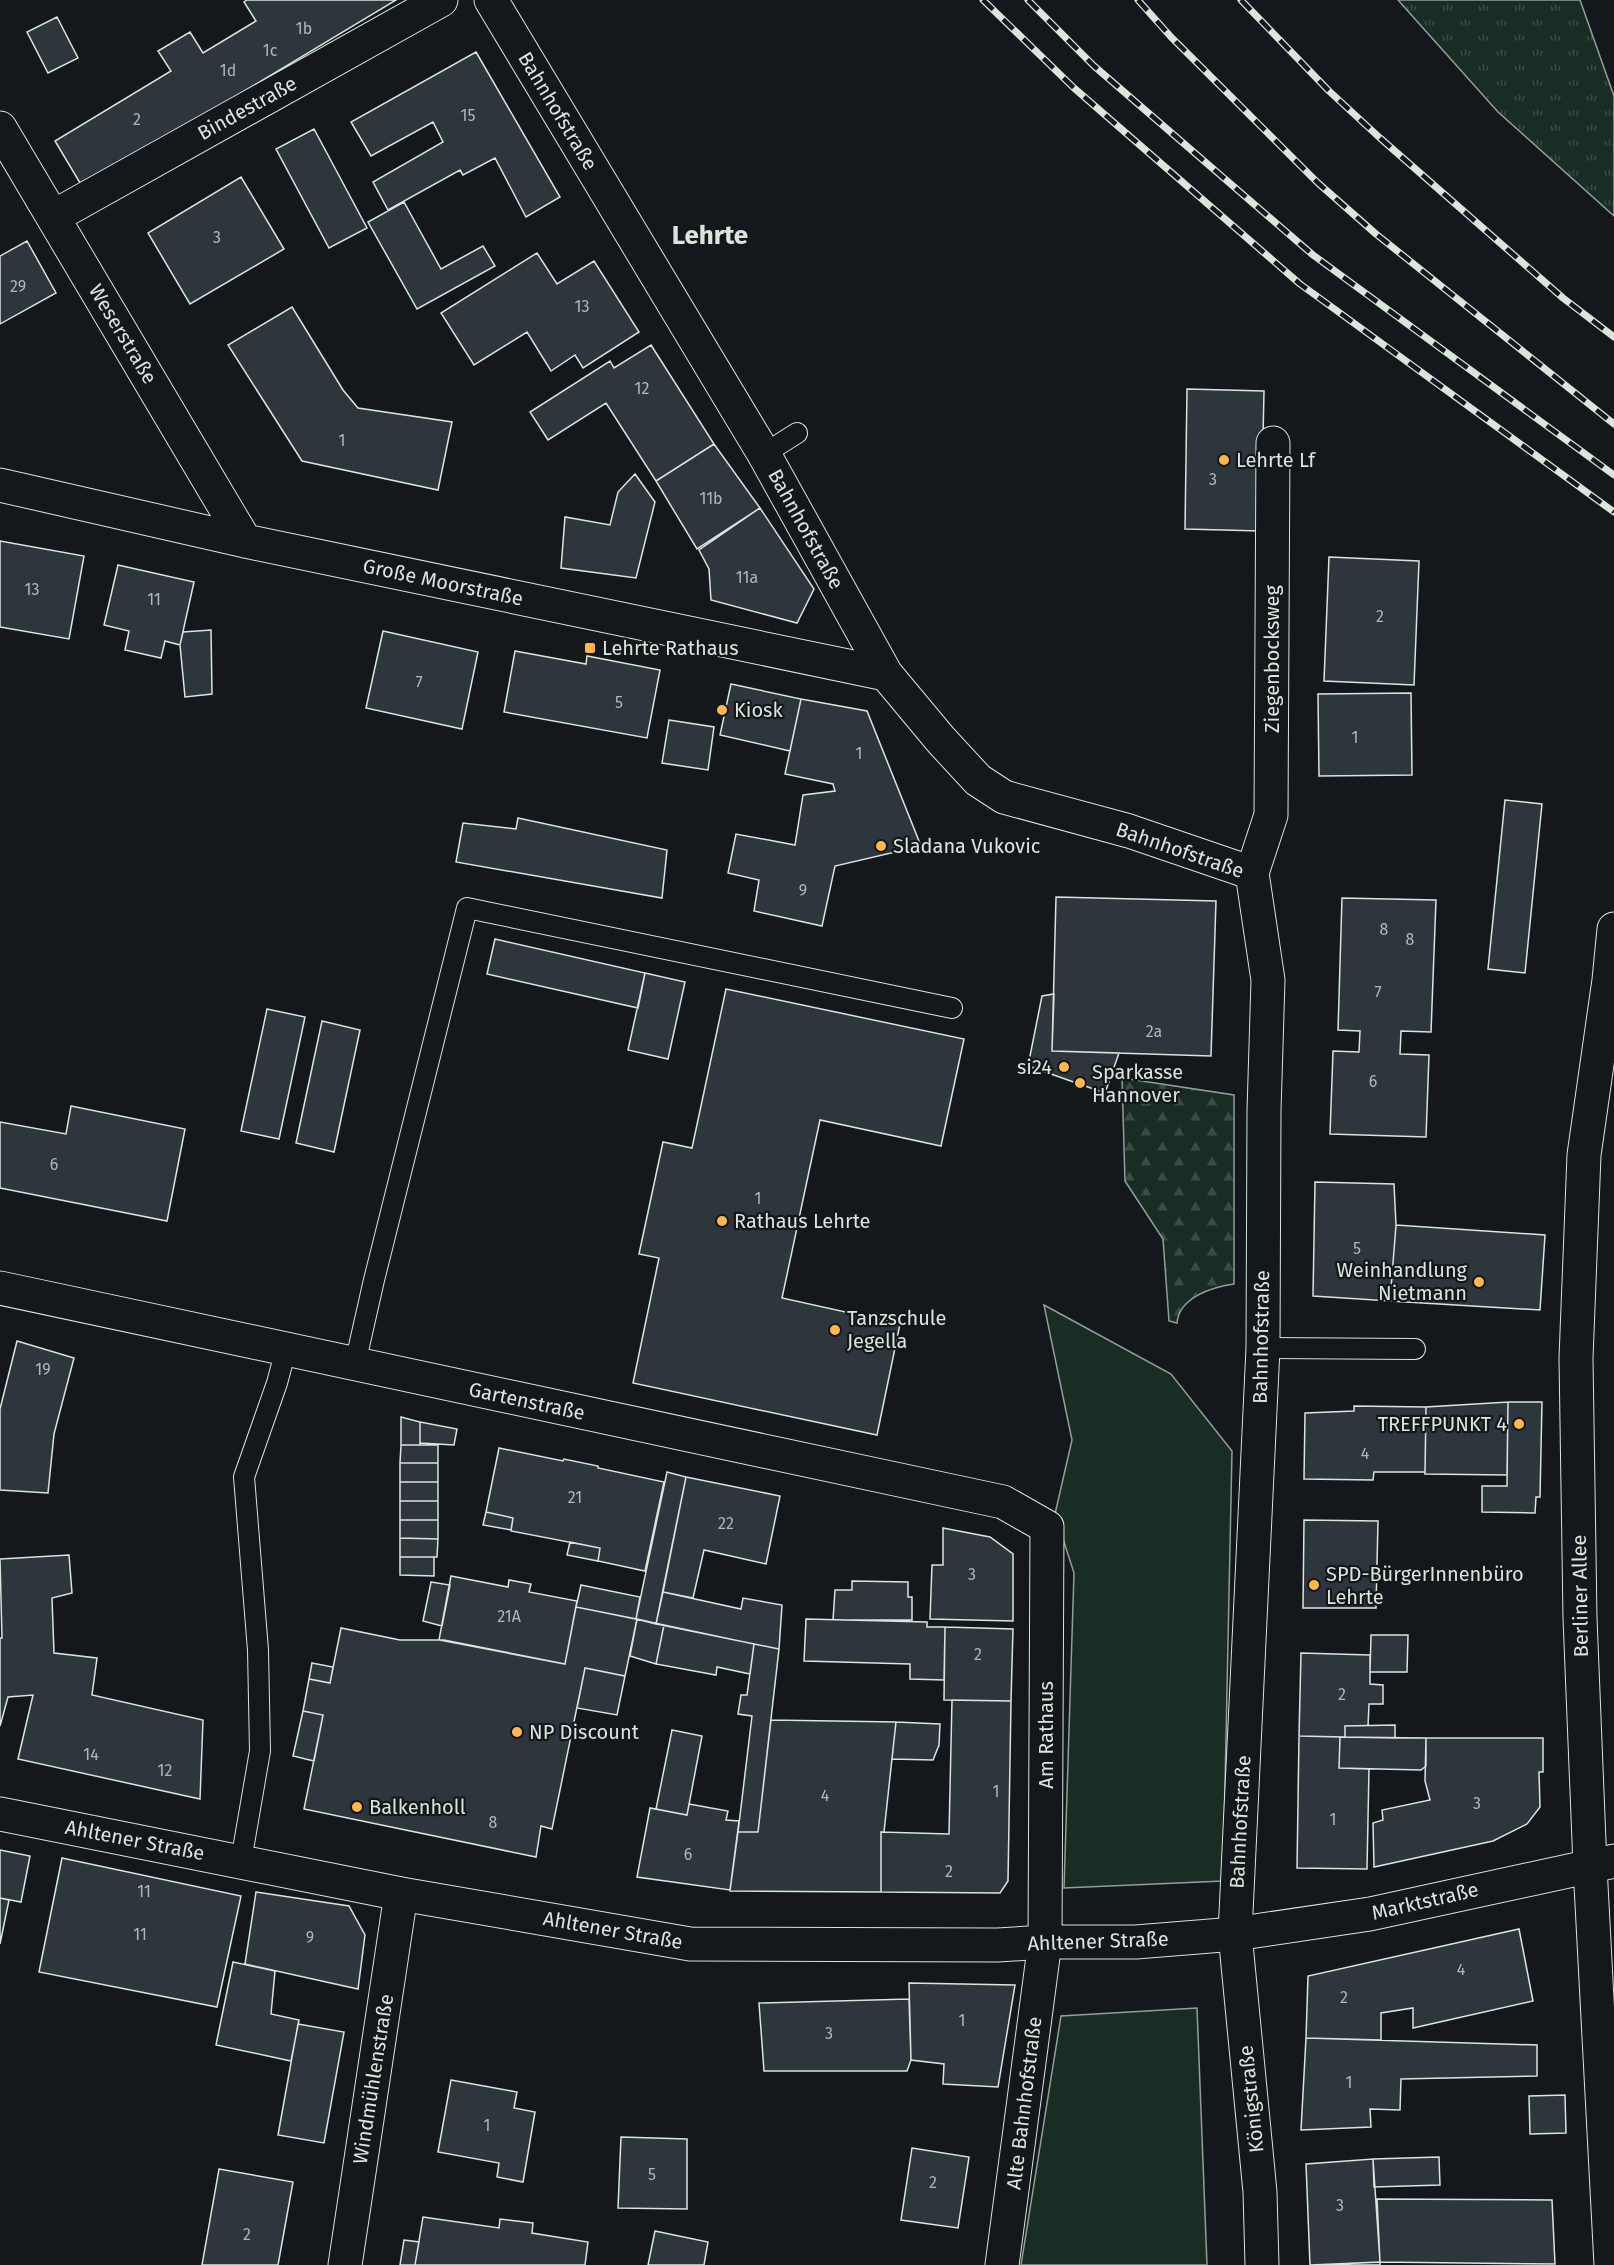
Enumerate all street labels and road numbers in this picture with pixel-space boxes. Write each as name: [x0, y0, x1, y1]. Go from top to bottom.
street label: Bahnhofstraße: [513, 48, 603, 174]
street label: Bindestraße: [193, 71, 301, 145]
street label: Weserstraße: [84, 280, 162, 388]
street label: Bahnhofstraße: [763, 465, 849, 593]
street label: Große Moorstraße: [361, 553, 525, 611]
street label: Ziegenbocksweg: [1260, 585, 1284, 733]
street label: Bahnhofstraße: [1113, 817, 1247, 883]
street label: Bahnhofstraße: [1248, 1270, 1274, 1404]
street label: Gartenstraße: [467, 1377, 587, 1425]
street label: Berliner Allee: [1567, 1534, 1593, 1658]
street label: Am Rathaus: [1034, 1681, 1058, 1789]
street label: Bahnhofstraße: [1225, 1755, 1255, 1889]
street label: Ahltener Straße: [63, 1815, 207, 1865]
street label: Marktstraße: [1369, 1877, 1481, 1925]
street label: Ahltener Straße: [541, 1906, 685, 1954]
street label: Ahltener Straße: [1027, 1927, 1169, 1955]
street label: Windmühlenstraße: [348, 1992, 398, 2166]
street label: Alte Bahnhofstraße: [1001, 2015, 1047, 2191]
street label: Königstraße: [1233, 2044, 1269, 2154]

